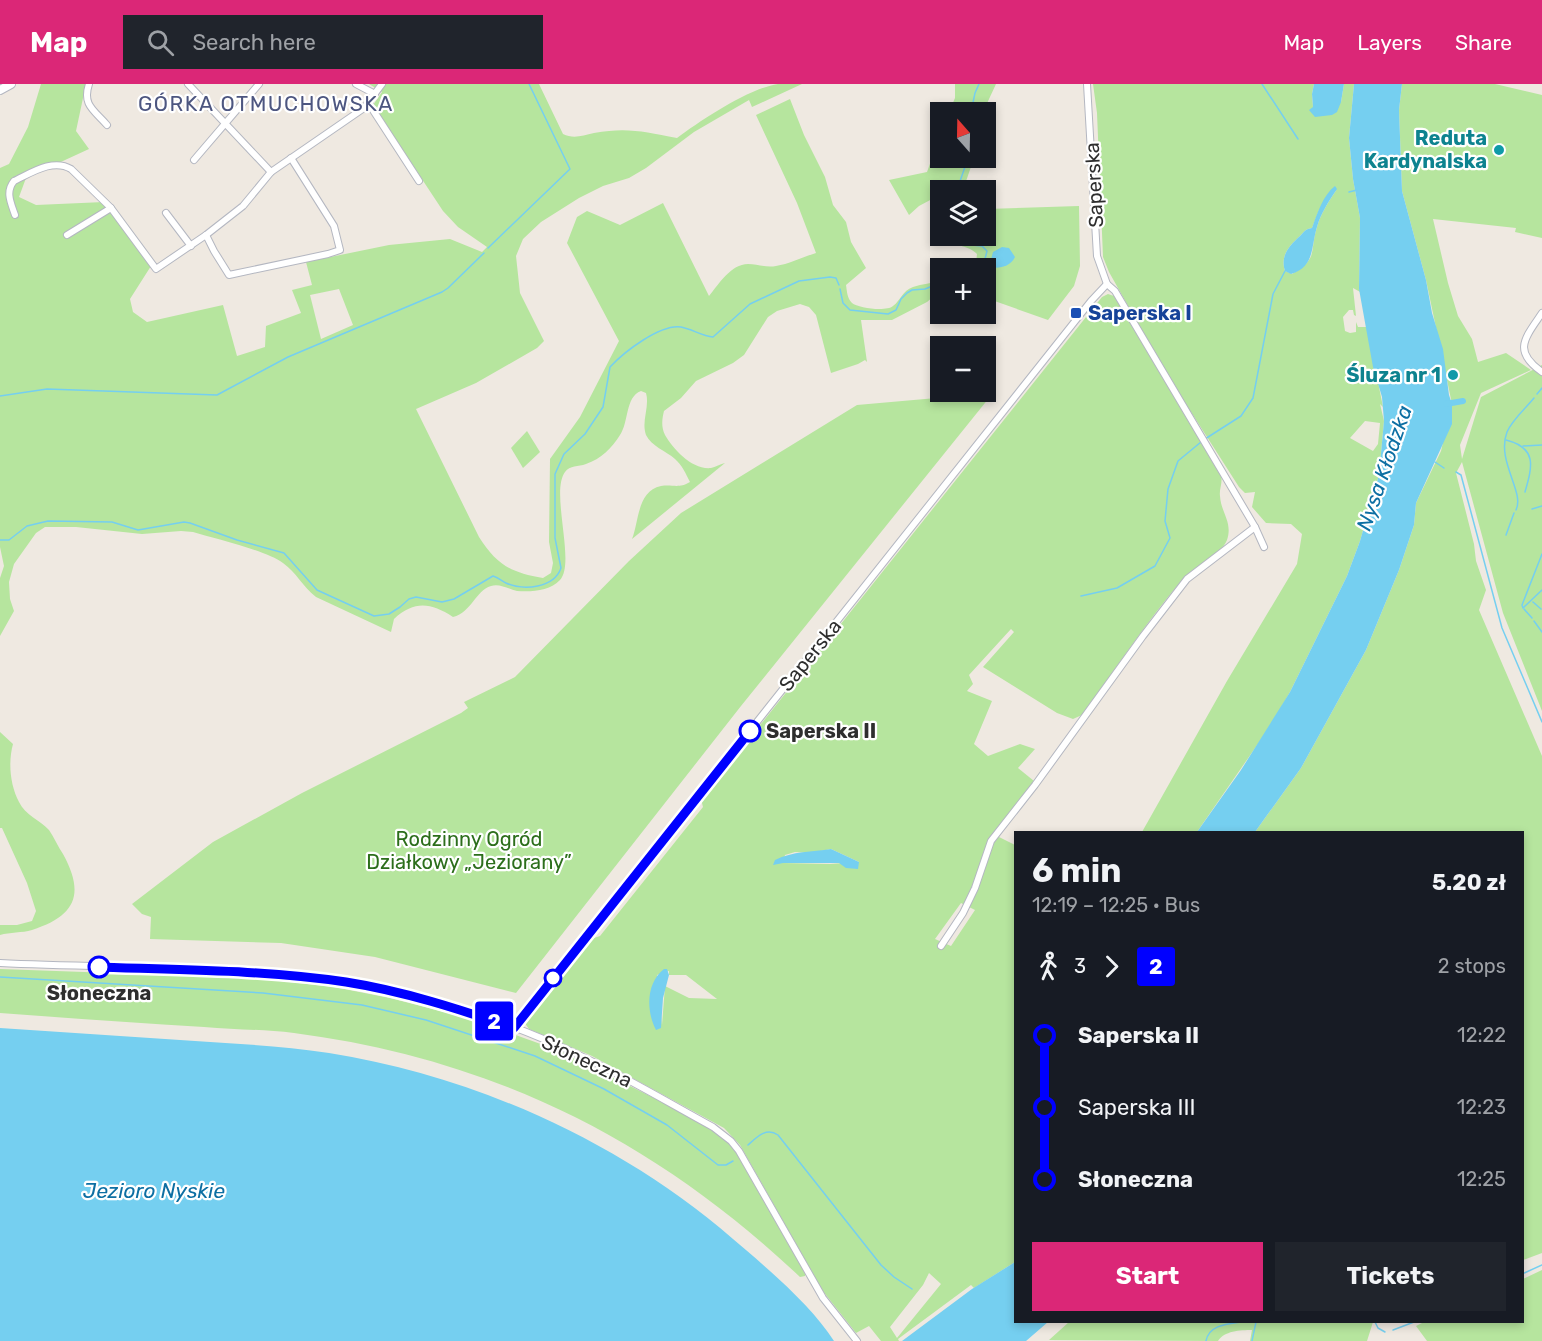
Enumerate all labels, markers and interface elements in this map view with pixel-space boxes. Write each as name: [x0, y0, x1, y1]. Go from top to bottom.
search box: [123, 15, 543, 69]
text: Map: [30, 26, 87, 59]
icon: search: [144, 26, 177, 59]
text: Search here: [192, 29, 316, 56]
text: Map: [1283, 30, 1324, 55]
text: Layers: [1357, 30, 1422, 55]
text: Share: [1455, 30, 1512, 55]
district label: GÓRKA OTMUCHOWSKA: [138, 91, 394, 116]
north arrow: [930, 102, 996, 168]
map controls: [930, 102, 996, 402]
place label: Reduta Kardynalska: [1364, 126, 1487, 173]
street label: Saperska: [1080, 142, 1108, 228]
marker: Reduta Kardynalska: [1492, 143, 1506, 157]
button: layers: [930, 180, 996, 246]
button: +: [930, 258, 996, 324]
place label: Saperska I: [1088, 301, 1192, 325]
marker: Saperska I: [1069, 306, 1083, 320]
button: −: [930, 336, 996, 402]
place label: Śluza nr 1: [1346, 363, 1441, 387]
marker: Śluza nr 1: [1446, 368, 1460, 382]
water label: Nysa Kłodzka: [1351, 402, 1417, 534]
street label: Saperska: [774, 614, 846, 696]
place label: Saperska II: [766, 719, 876, 743]
marker: Saperska II: [739, 720, 761, 742]
park label: Rodzinny Ogród Działkowy „Jeziorany”: [366, 827, 572, 874]
text: 6 min: [1032, 851, 1121, 890]
text: 5.20 zł: [1432, 869, 1506, 896]
text: 12:19 – 12:25 · Bus: [1032, 893, 1200, 917]
icon: walk: [1032, 950, 1065, 983]
icon: forward: [1095, 950, 1128, 983]
text: 3: [1074, 954, 1086, 978]
text: 2: [1149, 954, 1163, 979]
text: 2 stops: [1438, 954, 1506, 978]
marker: Słoneczna: [88, 956, 110, 978]
unlabelled marker: [544, 969, 562, 987]
place label: Słoneczna: [47, 981, 151, 1005]
line badge: 2: [474, 1002, 514, 1040]
text: 2: [487, 1009, 501, 1034]
text: Saperska II: [1078, 1022, 1199, 1049]
text: 12:22: [1457, 1023, 1506, 1047]
street label: Słoneczna: [538, 1030, 636, 1092]
text: Saperska III: [1078, 1094, 1196, 1121]
text: 12:23: [1457, 1095, 1506, 1119]
text: Słoneczna: [1078, 1166, 1193, 1193]
text: 12:25: [1457, 1167, 1506, 1191]
water label: Jezioro Nyskie: [83, 1178, 225, 1203]
button: Start: [1032, 1242, 1263, 1311]
button: Tickets: [1275, 1242, 1506, 1311]

